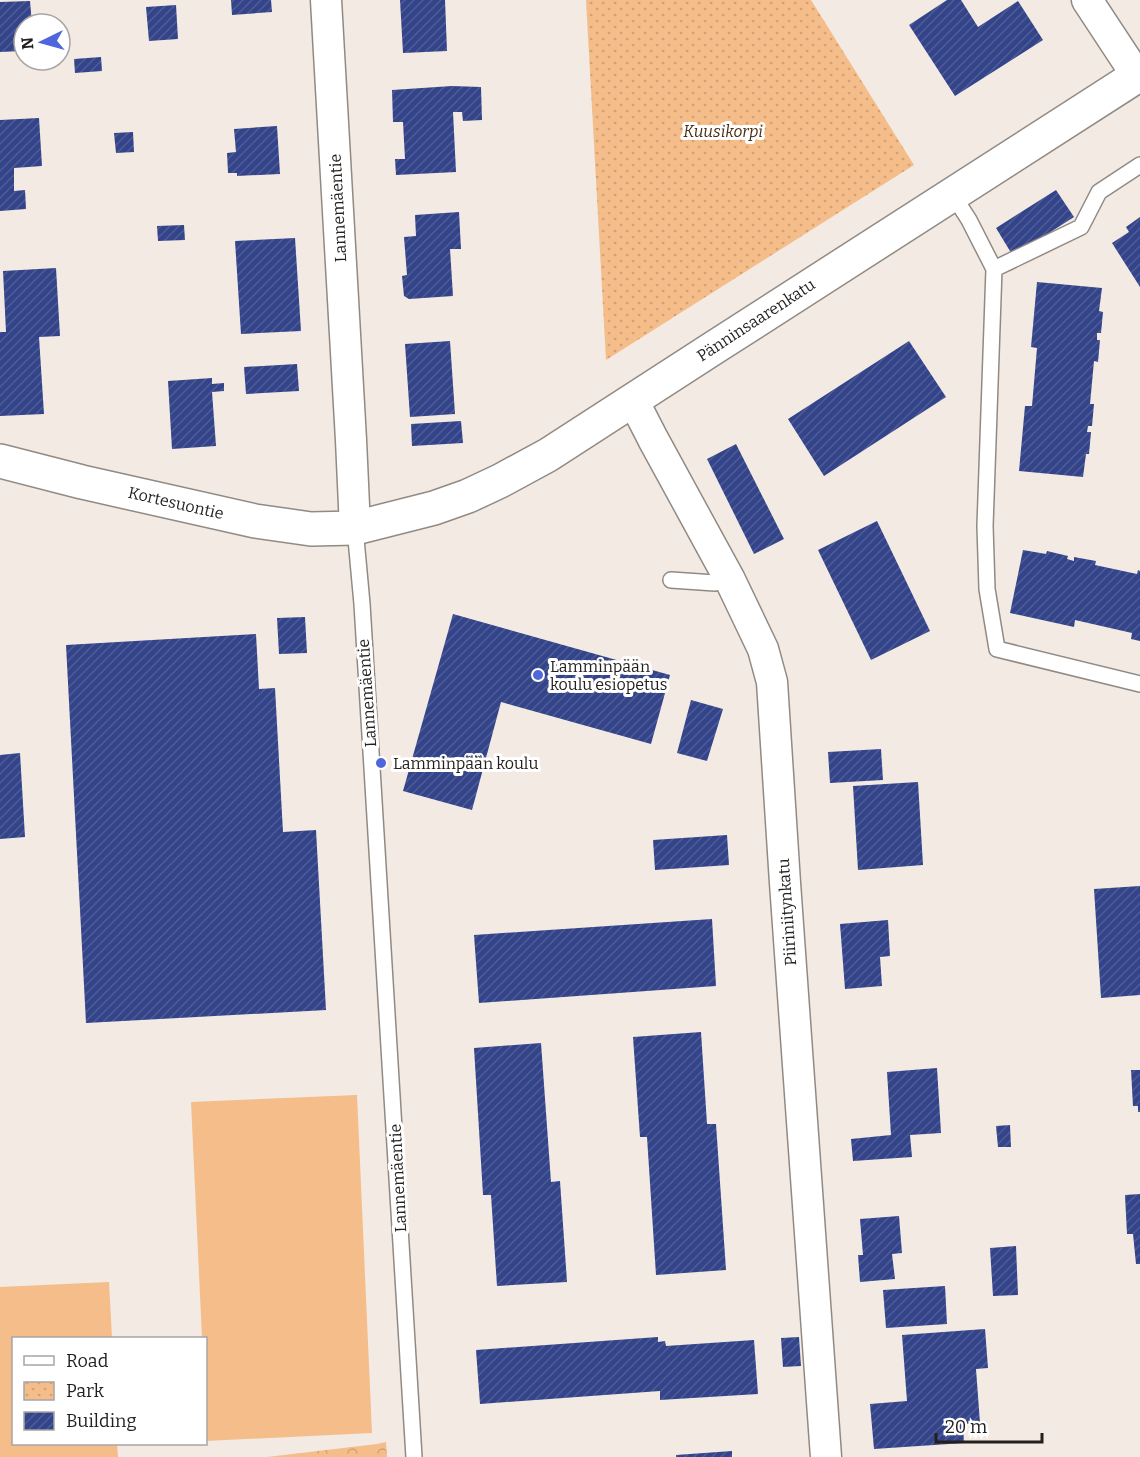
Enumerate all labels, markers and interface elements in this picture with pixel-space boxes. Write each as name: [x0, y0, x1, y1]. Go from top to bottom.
north arrow: [12, 12, 72, 72]
text: N: [18, 36, 38, 50]
park label: Kuusikorpi: [683, 122, 763, 141]
street label: Lannemäentie: [326, 153, 350, 263]
street label: Pänninsaarenkatu: [693, 275, 819, 365]
street label: Kortesuontie: [126, 483, 226, 523]
street label: Lannemäentie: [354, 638, 380, 748]
place label: Lamminpään koulu esiopetus: [550, 657, 667, 694]
marker: Lamminpään koulu esiopetus: [531, 668, 545, 682]
place label: Lamminpään koulu: [393, 754, 538, 773]
marker: Lamminpään koulu: [374, 756, 388, 770]
street label: Piiriniitynkatu: [774, 858, 800, 966]
street label: Lannemäentie: [386, 1123, 410, 1233]
legend: [12, 1337, 207, 1445]
text: Road: [66, 1350, 109, 1372]
text: Park: [66, 1380, 105, 1402]
scale bar: [936, 1406, 1042, 1444]
text: Building: [66, 1410, 137, 1432]
text: 20 m: [945, 1416, 987, 1438]

